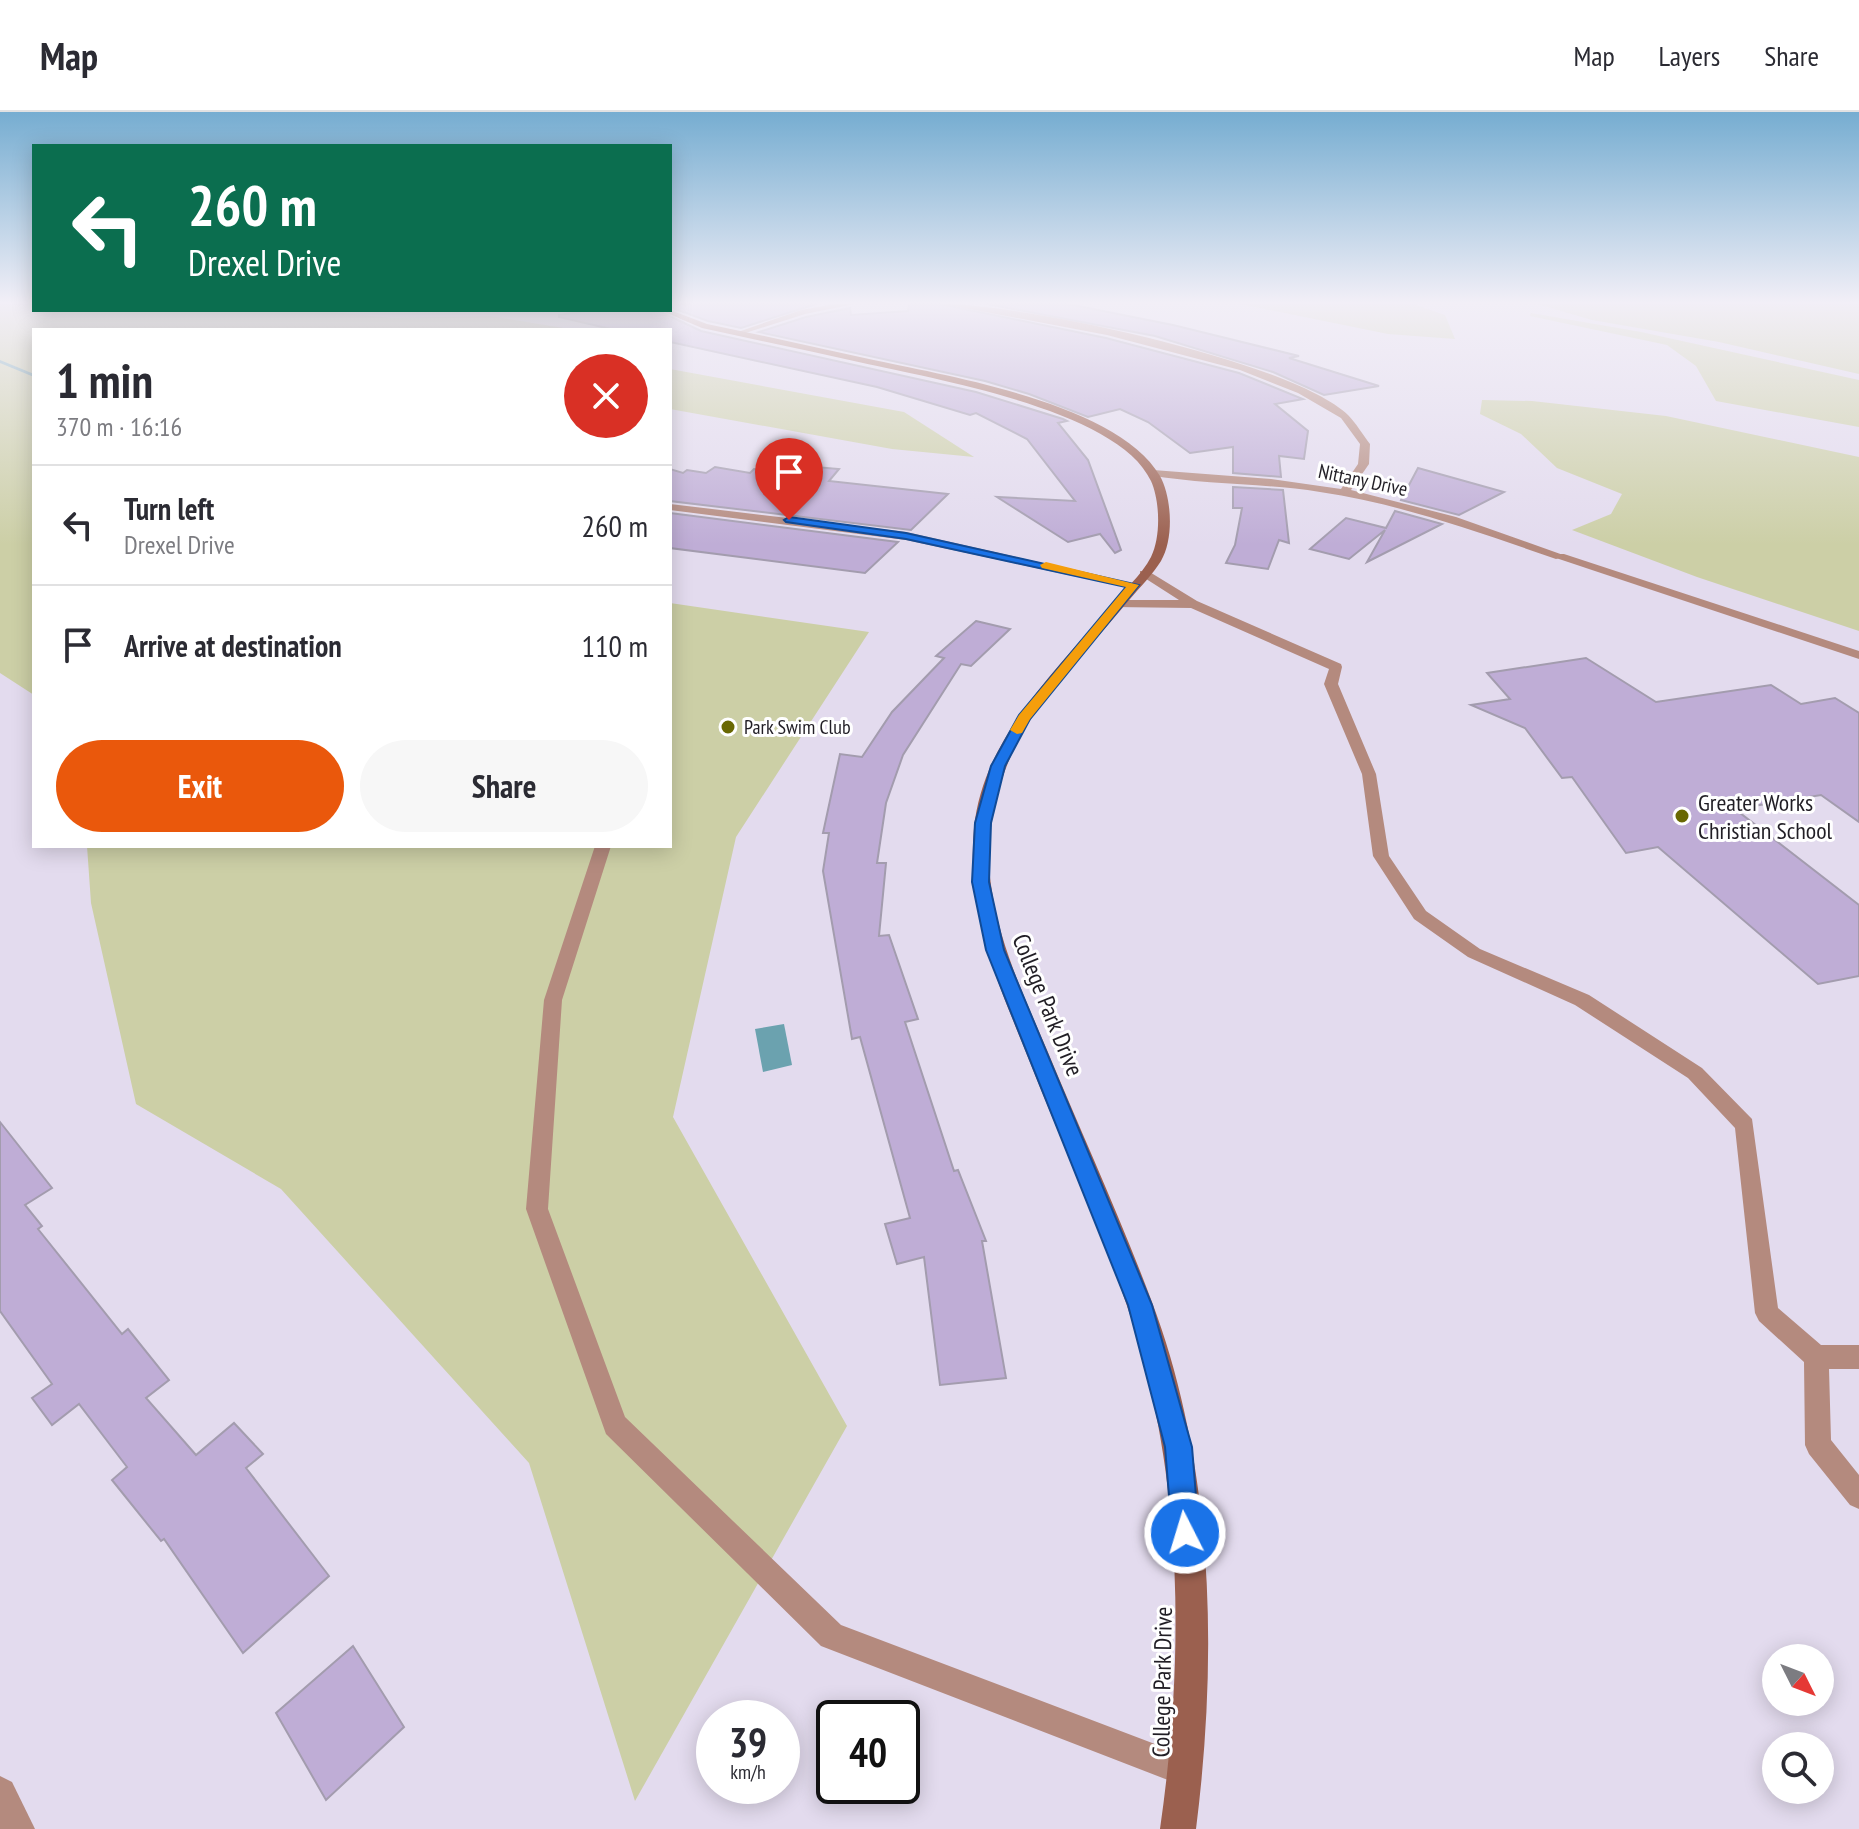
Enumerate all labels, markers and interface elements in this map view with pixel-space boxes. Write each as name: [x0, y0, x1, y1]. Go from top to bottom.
text: Map: [40, 31, 98, 80]
text: Map: [1573, 37, 1615, 74]
text: Layers: [1659, 37, 1720, 74]
text: Share: [1764, 37, 1819, 74]
text: 260 m: [188, 169, 317, 241]
icon: left: [56, 176, 160, 280]
text: Drexel Drive: [188, 239, 341, 286]
text: 1 min: [56, 349, 153, 411]
button: close: [564, 354, 648, 438]
text: 370 m · 16:16: [56, 410, 182, 443]
pin: [755, 438, 823, 520]
icon: arrive: [767, 450, 811, 494]
street label: Nittany Drive: [1316, 458, 1410, 502]
text: Turn left: [124, 489, 214, 528]
icon: left: [56, 503, 100, 547]
text: 260 m: [582, 506, 648, 545]
text: Drexel Drive: [124, 528, 235, 561]
icon: arrive: [56, 623, 100, 667]
text: Arrive at destination: [124, 626, 342, 665]
text: 110 m: [582, 626, 648, 665]
place label: Park Swim Club: [744, 714, 851, 740]
marker: Park Swim Club: [719, 718, 737, 736]
button: Exit: [56, 740, 344, 832]
button: Share: [360, 740, 648, 832]
place label: Greater Works Christian School: [1698, 787, 1833, 846]
marker: Greater Works Christian School: [1673, 807, 1691, 825]
street label: College Park Drive: [1005, 929, 1091, 1081]
position arrow: [1143, 1491, 1227, 1575]
street label: College Park Drive: [1145, 1606, 1179, 1758]
north arrow: [1762, 1644, 1834, 1716]
map controls: [1762, 1644, 1834, 1804]
speed limit sign: 40: [816, 1700, 920, 1804]
text: 39: [729, 1716, 767, 1768]
button: search: [1762, 1732, 1834, 1804]
text: km/h: [730, 1759, 766, 1785]

